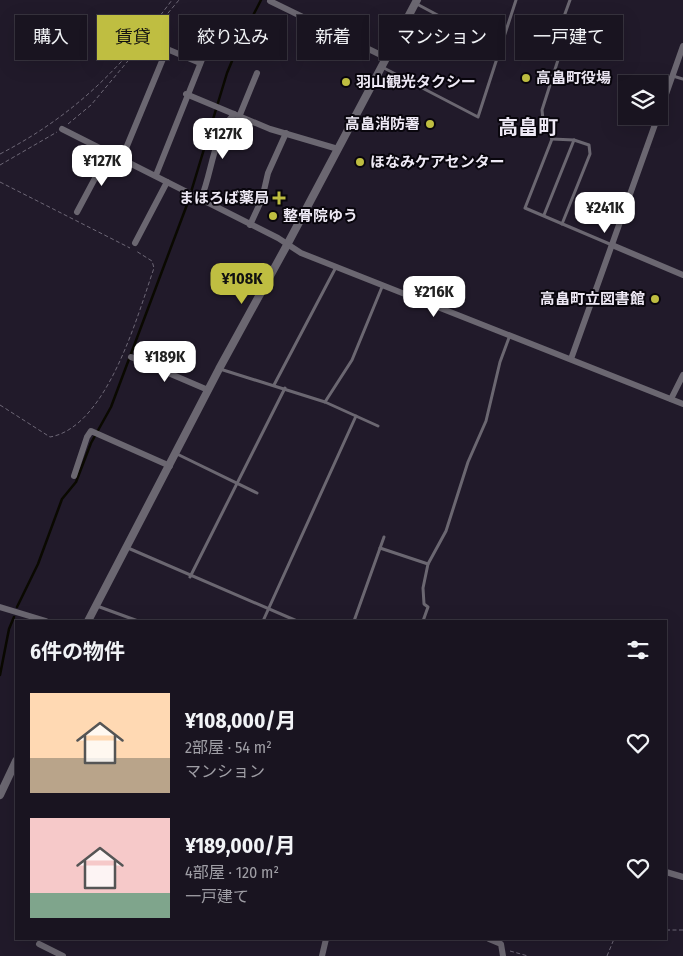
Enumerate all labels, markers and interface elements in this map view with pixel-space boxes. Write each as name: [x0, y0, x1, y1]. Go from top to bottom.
chip: 購入: [15, 15, 87, 60]
chip: 賃貸: [97, 15, 169, 60]
chip: 絞り込み: [179, 15, 287, 60]
chip: 新着: [297, 15, 369, 60]
chip: マンション: [379, 15, 505, 60]
chip: 一戸建て: [515, 15, 623, 60]
place label: 高畠町役場: [536, 69, 611, 87]
marker: 高畠町役場: [520, 72, 532, 84]
place label: 羽山観光タクシー: [356, 73, 476, 91]
map controls: [618, 75, 668, 125]
button: layers: [618, 75, 668, 125]
marker: 羽山観光タクシー: [340, 76, 352, 88]
place label: 高畠消防署: [345, 115, 420, 133]
district label: 高畠町: [498, 115, 558, 139]
pin: ¥127K: [188, 118, 258, 160]
marker: 高畠消防署: [424, 118, 436, 130]
text: ¥127K: [204, 124, 242, 143]
pin: ¥127K: [67, 144, 137, 187]
text: ¥127K: [83, 151, 121, 170]
place label: ほなみケアセンター: [370, 153, 505, 171]
marker: ほなみケアセンター: [354, 156, 366, 168]
place label: まほろば薬局: [179, 189, 269, 207]
marker: まほろば薬局: [273, 192, 285, 204]
pin: ¥241K: [570, 192, 640, 234]
text: ¥241K: [586, 198, 624, 217]
place label: 整骨院ゆう: [283, 207, 358, 225]
marker: 整骨院ゆう: [267, 210, 279, 222]
pin: ¥108K: [207, 262, 277, 305]
text: ¥108K: [221, 269, 263, 288]
pin: ¥216K: [399, 276, 469, 318]
text: ¥216K: [414, 282, 454, 301]
place label: 高畠町立図書館: [540, 290, 645, 308]
marker: 高畠町立図書館: [649, 293, 661, 305]
pin: ¥189K: [130, 340, 200, 383]
text: ¥189K: [145, 347, 185, 366]
icon: filters: [624, 636, 652, 664]
text: 6件の物件: [30, 639, 125, 665]
text: ¥108,000/月: [185, 708, 296, 734]
icon: home: [70, 713, 130, 773]
icon: heart: [624, 729, 652, 757]
text: 2部屋 · 54 m²: [185, 738, 272, 757]
text: マンション: [185, 762, 265, 781]
text: ¥189,000/月: [185, 833, 296, 859]
icon: home: [70, 838, 130, 898]
icon: heart: [624, 854, 652, 882]
text: 4部屋 · 120 m²: [185, 863, 279, 882]
text: 一戸建て: [185, 887, 249, 906]

